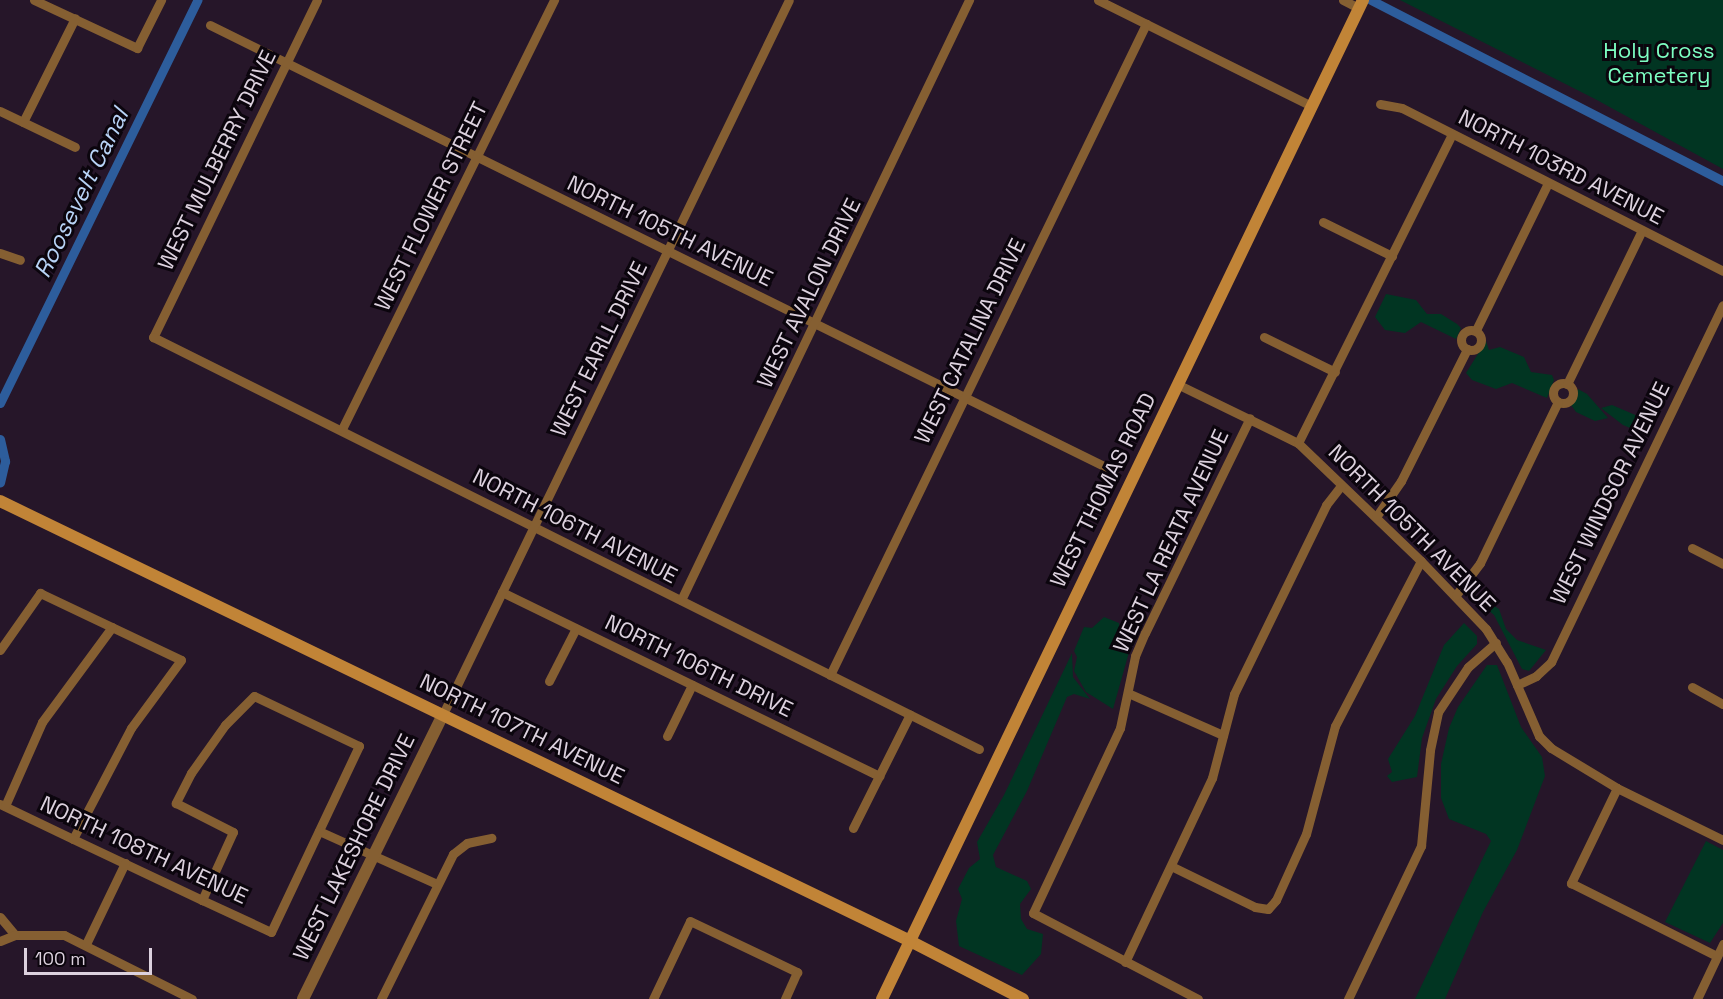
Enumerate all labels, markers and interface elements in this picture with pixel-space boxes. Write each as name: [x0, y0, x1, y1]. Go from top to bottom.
park label: Holy Cross Cemetery: [1603, 37, 1715, 88]
street label: WEST MULBERRY DRIVE: [152, 45, 282, 275]
street label: WEST FLOWER STREET: [369, 97, 493, 315]
water label: Roosevelt Canal: [28, 104, 134, 282]
street label: NORTH 103RD AVENUE: [1454, 104, 1668, 230]
street label: NORTH 105TH AVENUE: [563, 170, 777, 292]
street label: WEST AVALON DRIVE: [751, 194, 867, 392]
street label: WEST CATALINA DRIVE: [909, 234, 1031, 448]
street label: WEST EARLL DRIVE: [545, 257, 653, 441]
street label: WEST WINDSOR AVENUE: [1544, 377, 1676, 609]
street label: WEST THOMAS ROAD: [1044, 388, 1162, 592]
street label: WEST LA REATA AVENUE: [1107, 425, 1235, 657]
street label: NORTH 105TH AVENUE: [1323, 439, 1501, 617]
street label: NORTH 106TH AVENUE: [468, 463, 682, 589]
street label: NORTH 106TH DRIVE: [601, 609, 797, 723]
street label: NORTH 107TH AVENUE: [415, 668, 629, 790]
street label: WEST LAKESHORE DRIVE: [288, 729, 420, 965]
street label: NORTH 108TH AVENUE: [36, 790, 252, 910]
scale bar: [27, 936, 154, 974]
text: 100 m: [35, 947, 86, 970]

